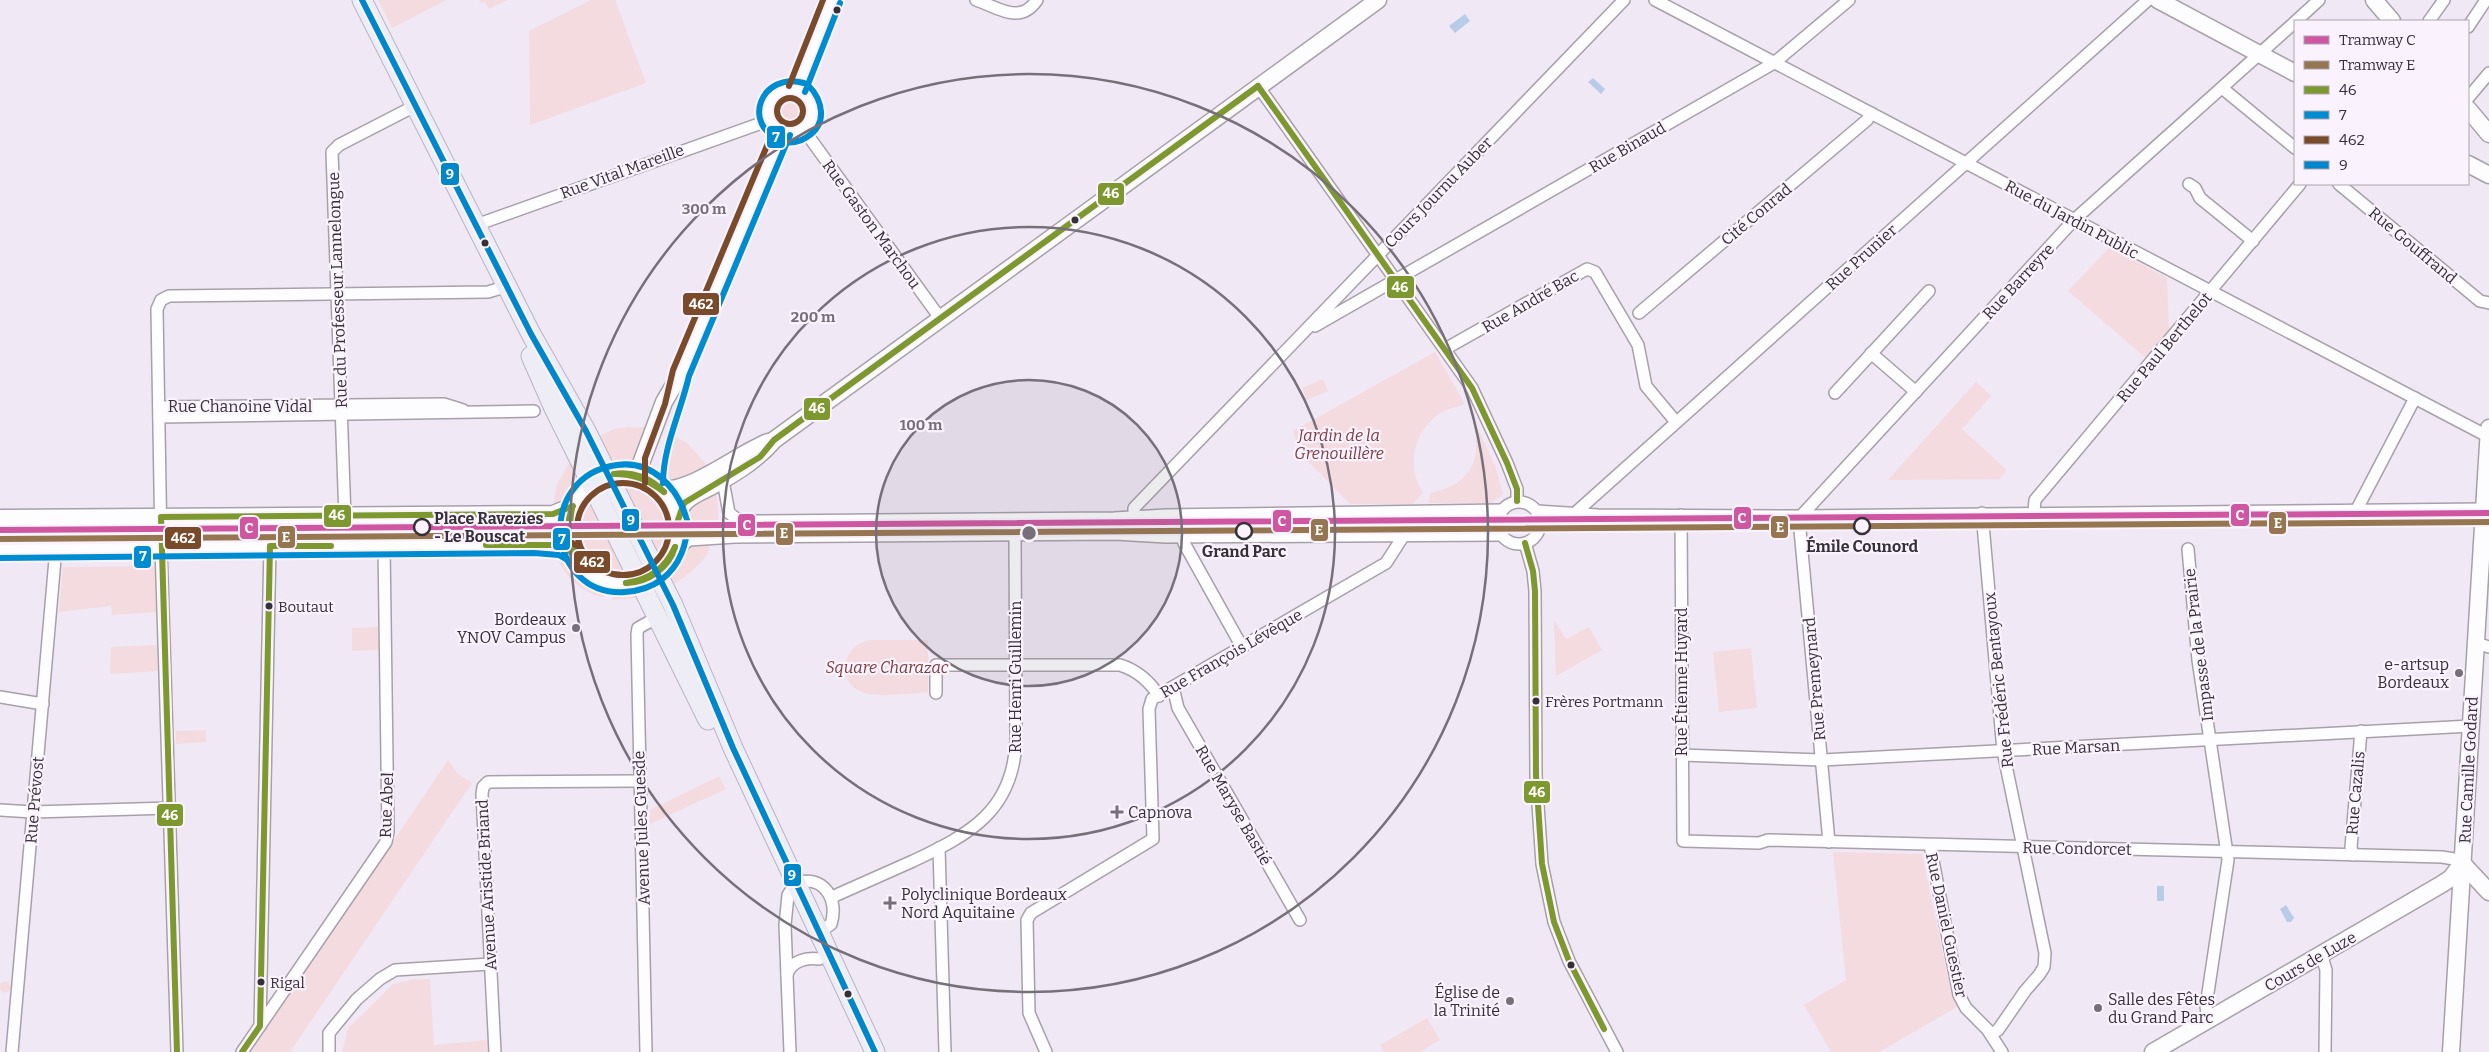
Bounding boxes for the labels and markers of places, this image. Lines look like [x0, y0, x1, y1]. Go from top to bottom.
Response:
unlabelled marker [832, 5, 842, 15]
unlabelled marker [1070, 215, 1080, 225]
unlabelled marker [480, 238, 490, 248]
place label: Place Ravezies - Le Bouscat [434, 509, 543, 546]
marker: Émile Counord [1853, 517, 1871, 535]
marker: Place Ravezies - Le Bouscat [413, 518, 431, 536]
marker: Grand Parc [1235, 522, 1253, 540]
centre of rings [1020, 524, 1038, 542]
place label: Émile Counord [1806, 535, 1918, 556]
place label: Grand Parc [1202, 542, 1286, 561]
place label: Boutaut [278, 598, 334, 616]
marker: Boutaut [264, 601, 274, 611]
place label: Bordeaux YNOV Campus [457, 610, 566, 647]
marker: Bordeaux YNOV Campus [570, 622, 582, 634]
place label: e-artsup Bordeaux [2377, 655, 2449, 692]
marker: e-artsup Bordeaux [2453, 667, 2465, 679]
place label: Frères Portmann [1545, 693, 1664, 711]
marker: Frères Portmann [1531, 696, 1541, 706]
place label: Capnova [1128, 803, 1192, 822]
marker: Capnova [1110, 805, 1124, 819]
place label: Polyclinique Bordeaux Nord Aquitaine [901, 885, 1067, 922]
marker: Polyclinique Bordeaux Nord Aquitaine [883, 896, 897, 910]
unlabelled marker [1566, 960, 1576, 970]
place label: Rigal [270, 974, 305, 992]
marker: Rigal [256, 977, 266, 987]
place label: Église de la Trinité [1434, 982, 1500, 1020]
unlabelled marker [843, 989, 853, 999]
place label: Salle des Fêtes du Grand Parc [2108, 990, 2215, 1027]
marker: Église de la Trinité [1504, 995, 1516, 1007]
marker: Salle des Fêtes du Grand Parc [2092, 1002, 2104, 1014]

